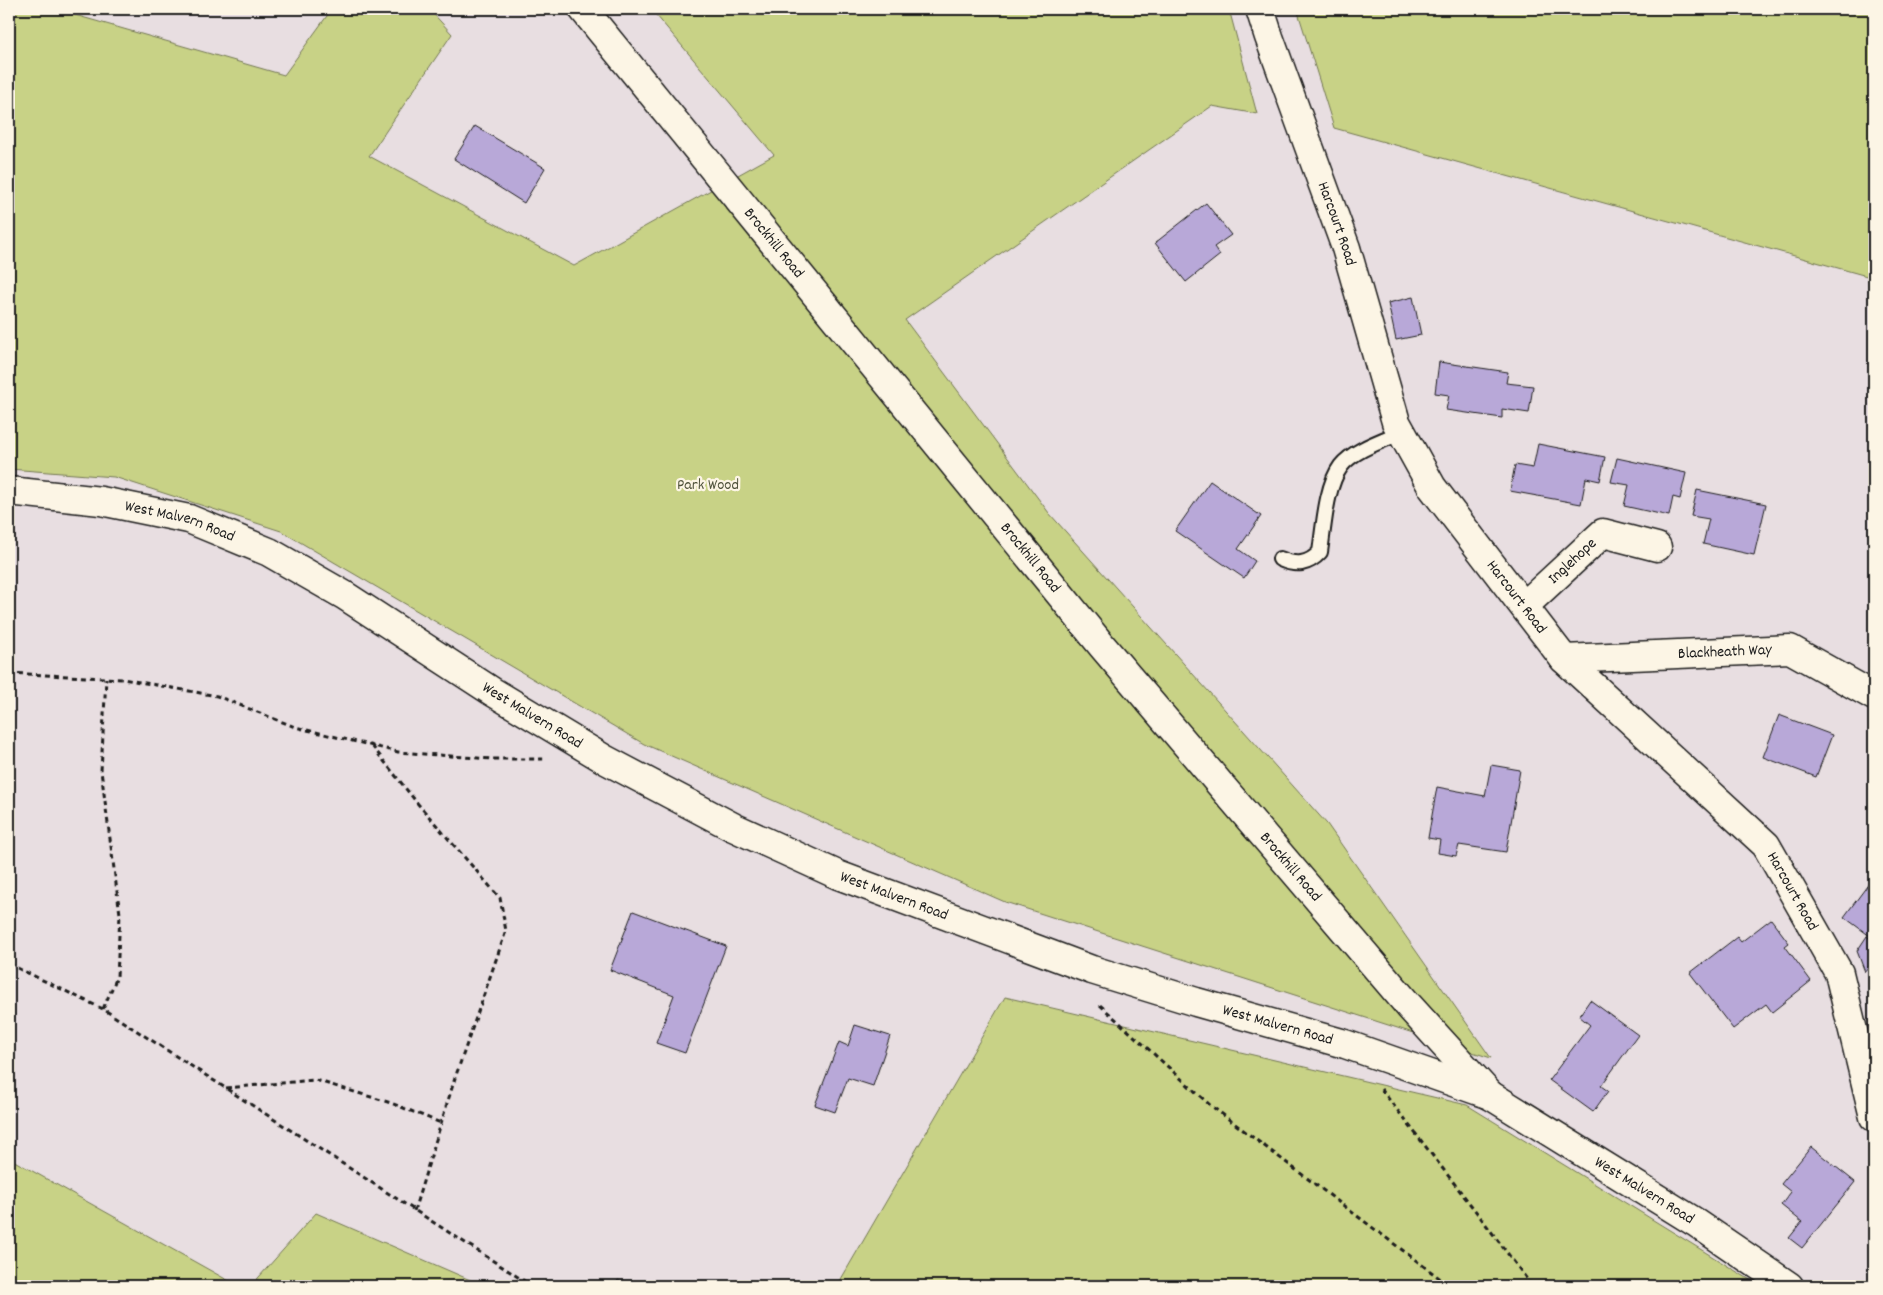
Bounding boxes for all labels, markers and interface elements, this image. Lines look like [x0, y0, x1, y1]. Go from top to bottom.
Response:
street label: Harcourt Road [1311, 178, 1362, 268]
street label: Brockhill Road [738, 203, 810, 283]
park label: Park Wood [677, 474, 739, 497]
street label: West Malvern Road [123, 495, 238, 548]
street label: Brockhill Road [994, 518, 1066, 598]
street label: Inglehope [1543, 533, 1602, 590]
street label: Harcourt Road [1481, 555, 1552, 639]
street label: Blackheath Way [1677, 638, 1773, 665]
street label: West Malvern Road [477, 676, 587, 755]
street label: Brockhill Road [1254, 827, 1327, 907]
street label: Harcourt Road [1761, 847, 1824, 935]
street label: West Malvern Road [837, 865, 952, 927]
street label: West Malvern Road [1220, 999, 1336, 1052]
street label: West Malvern Road [1590, 1151, 1699, 1230]

